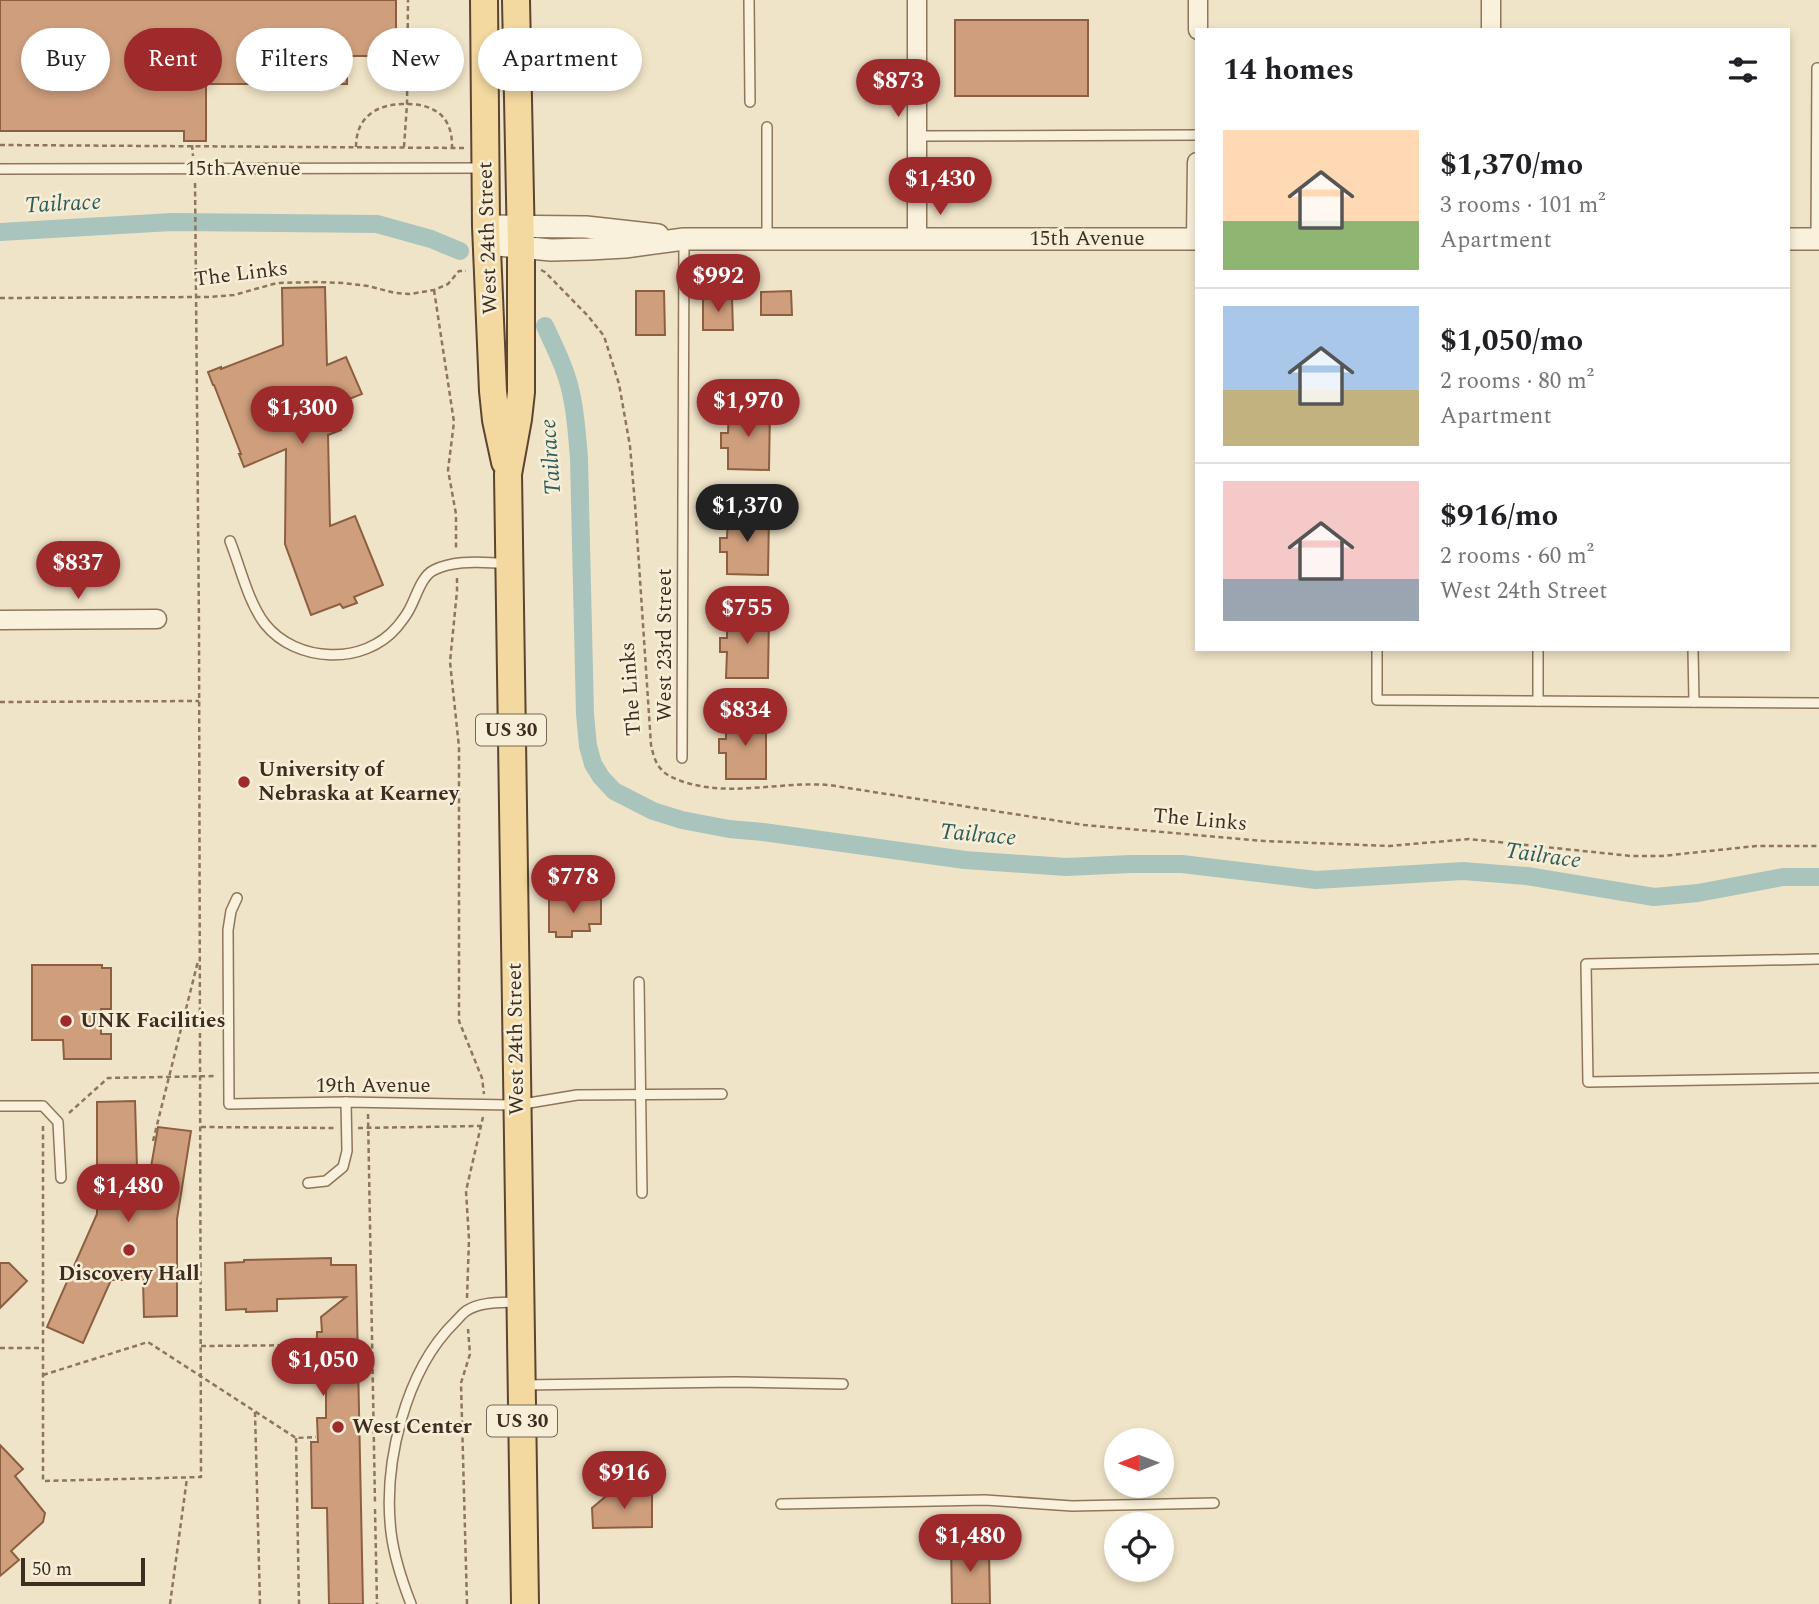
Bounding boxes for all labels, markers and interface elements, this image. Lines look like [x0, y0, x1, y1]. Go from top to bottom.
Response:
chip: Buy [21, 28, 110, 91]
chip: Rent [124, 28, 222, 91]
chip: Filters [236, 28, 353, 91]
chip: New [367, 28, 464, 91]
chip: Apartment [478, 28, 642, 91]
text: 14 homes [1223, 47, 1354, 93]
icon: filters [1724, 51, 1762, 89]
pin: $873 [857, 60, 939, 119]
text: $873 [872, 64, 924, 99]
text: $1,370/mo [1440, 142, 1583, 188]
street label: 15th Avenue [185, 153, 301, 185]
pin: $1,430 [883, 158, 997, 217]
icon: home [1279, 158, 1363, 242]
street label: West 24th Street [469, 161, 507, 315]
text: $1,430 [905, 162, 975, 197]
water label: Tailrace [24, 185, 102, 223]
text: 3 rooms · 101 m² [1440, 188, 1606, 223]
street label: 15th Avenue [1029, 223, 1145, 255]
text: Apartment [1440, 223, 1552, 258]
street label: The Links [192, 252, 290, 296]
pin: $992 [677, 254, 759, 314]
text: $992 [692, 259, 744, 294]
text: $1,050/mo [1440, 318, 1583, 364]
icon: home [1279, 334, 1363, 418]
text: 2 rooms · 80 m² [1440, 364, 1594, 399]
pin: $1,970 [691, 380, 805, 439]
text: $1,970 [713, 384, 783, 419]
pin: $1,300 [245, 386, 359, 446]
text: $1,300 [267, 391, 337, 426]
text: Apartment [1440, 399, 1552, 434]
water label: Tailrace [531, 418, 571, 496]
pin: $1,370 [690, 484, 804, 544]
text: $1,370 [712, 489, 782, 524]
text: $916/mo [1440, 493, 1558, 539]
icon: home [1279, 509, 1363, 593]
text: 2 rooms · 60 m² [1440, 539, 1594, 574]
pin: $837 [37, 542, 119, 601]
text: $837 [52, 546, 104, 581]
street label: West 23rd Street [649, 568, 681, 722]
text: West 24th Street [1440, 574, 1607, 609]
pin: $755 [706, 586, 788, 646]
text: $755 [721, 591, 773, 626]
street label: The Links [612, 641, 650, 737]
pin: $834 [704, 688, 786, 748]
text: $834 [719, 693, 771, 728]
road number: US 30 [476, 715, 546, 746]
place label: University of Nebraska at Kearney [258, 754, 460, 810]
marker: University of Nebraska at Kearney [236, 774, 252, 790]
street label: The Links [1152, 800, 1248, 840]
water label: Tailrace [938, 814, 1018, 856]
water label: Tailrace [1503, 833, 1583, 879]
pin: $778 [532, 856, 614, 915]
text: $778 [547, 860, 599, 895]
street label: West 24th Street [499, 962, 533, 1116]
place label: UNK Facilities [80, 1005, 226, 1037]
marker: UNK Facilities [58, 1013, 74, 1029]
street label: 19th Avenue [315, 1070, 431, 1102]
pin: $1,480 [71, 1164, 185, 1224]
text: $1,480 [93, 1169, 163, 1204]
marker: Discovery Hall [121, 1242, 137, 1258]
place label: Discovery Hall [58, 1258, 200, 1290]
pin: $1,050 [266, 1338, 380, 1398]
text: $1,050 [288, 1343, 358, 1378]
road number: US 30 [487, 1406, 557, 1436]
place label: West Center [352, 1411, 472, 1443]
marker: West Center [330, 1419, 346, 1435]
north arrow [1104, 1428, 1174, 1498]
map controls [1104, 1428, 1174, 1582]
pin: $916 [583, 1452, 665, 1511]
text: $916 [598, 1456, 650, 1491]
button: locate [1104, 1512, 1174, 1582]
pin: $1,480 [913, 1514, 1027, 1574]
text: $1,480 [935, 1519, 1005, 1554]
scale bar [21, 1555, 145, 1587]
text: 50 m [32, 1555, 72, 1584]

